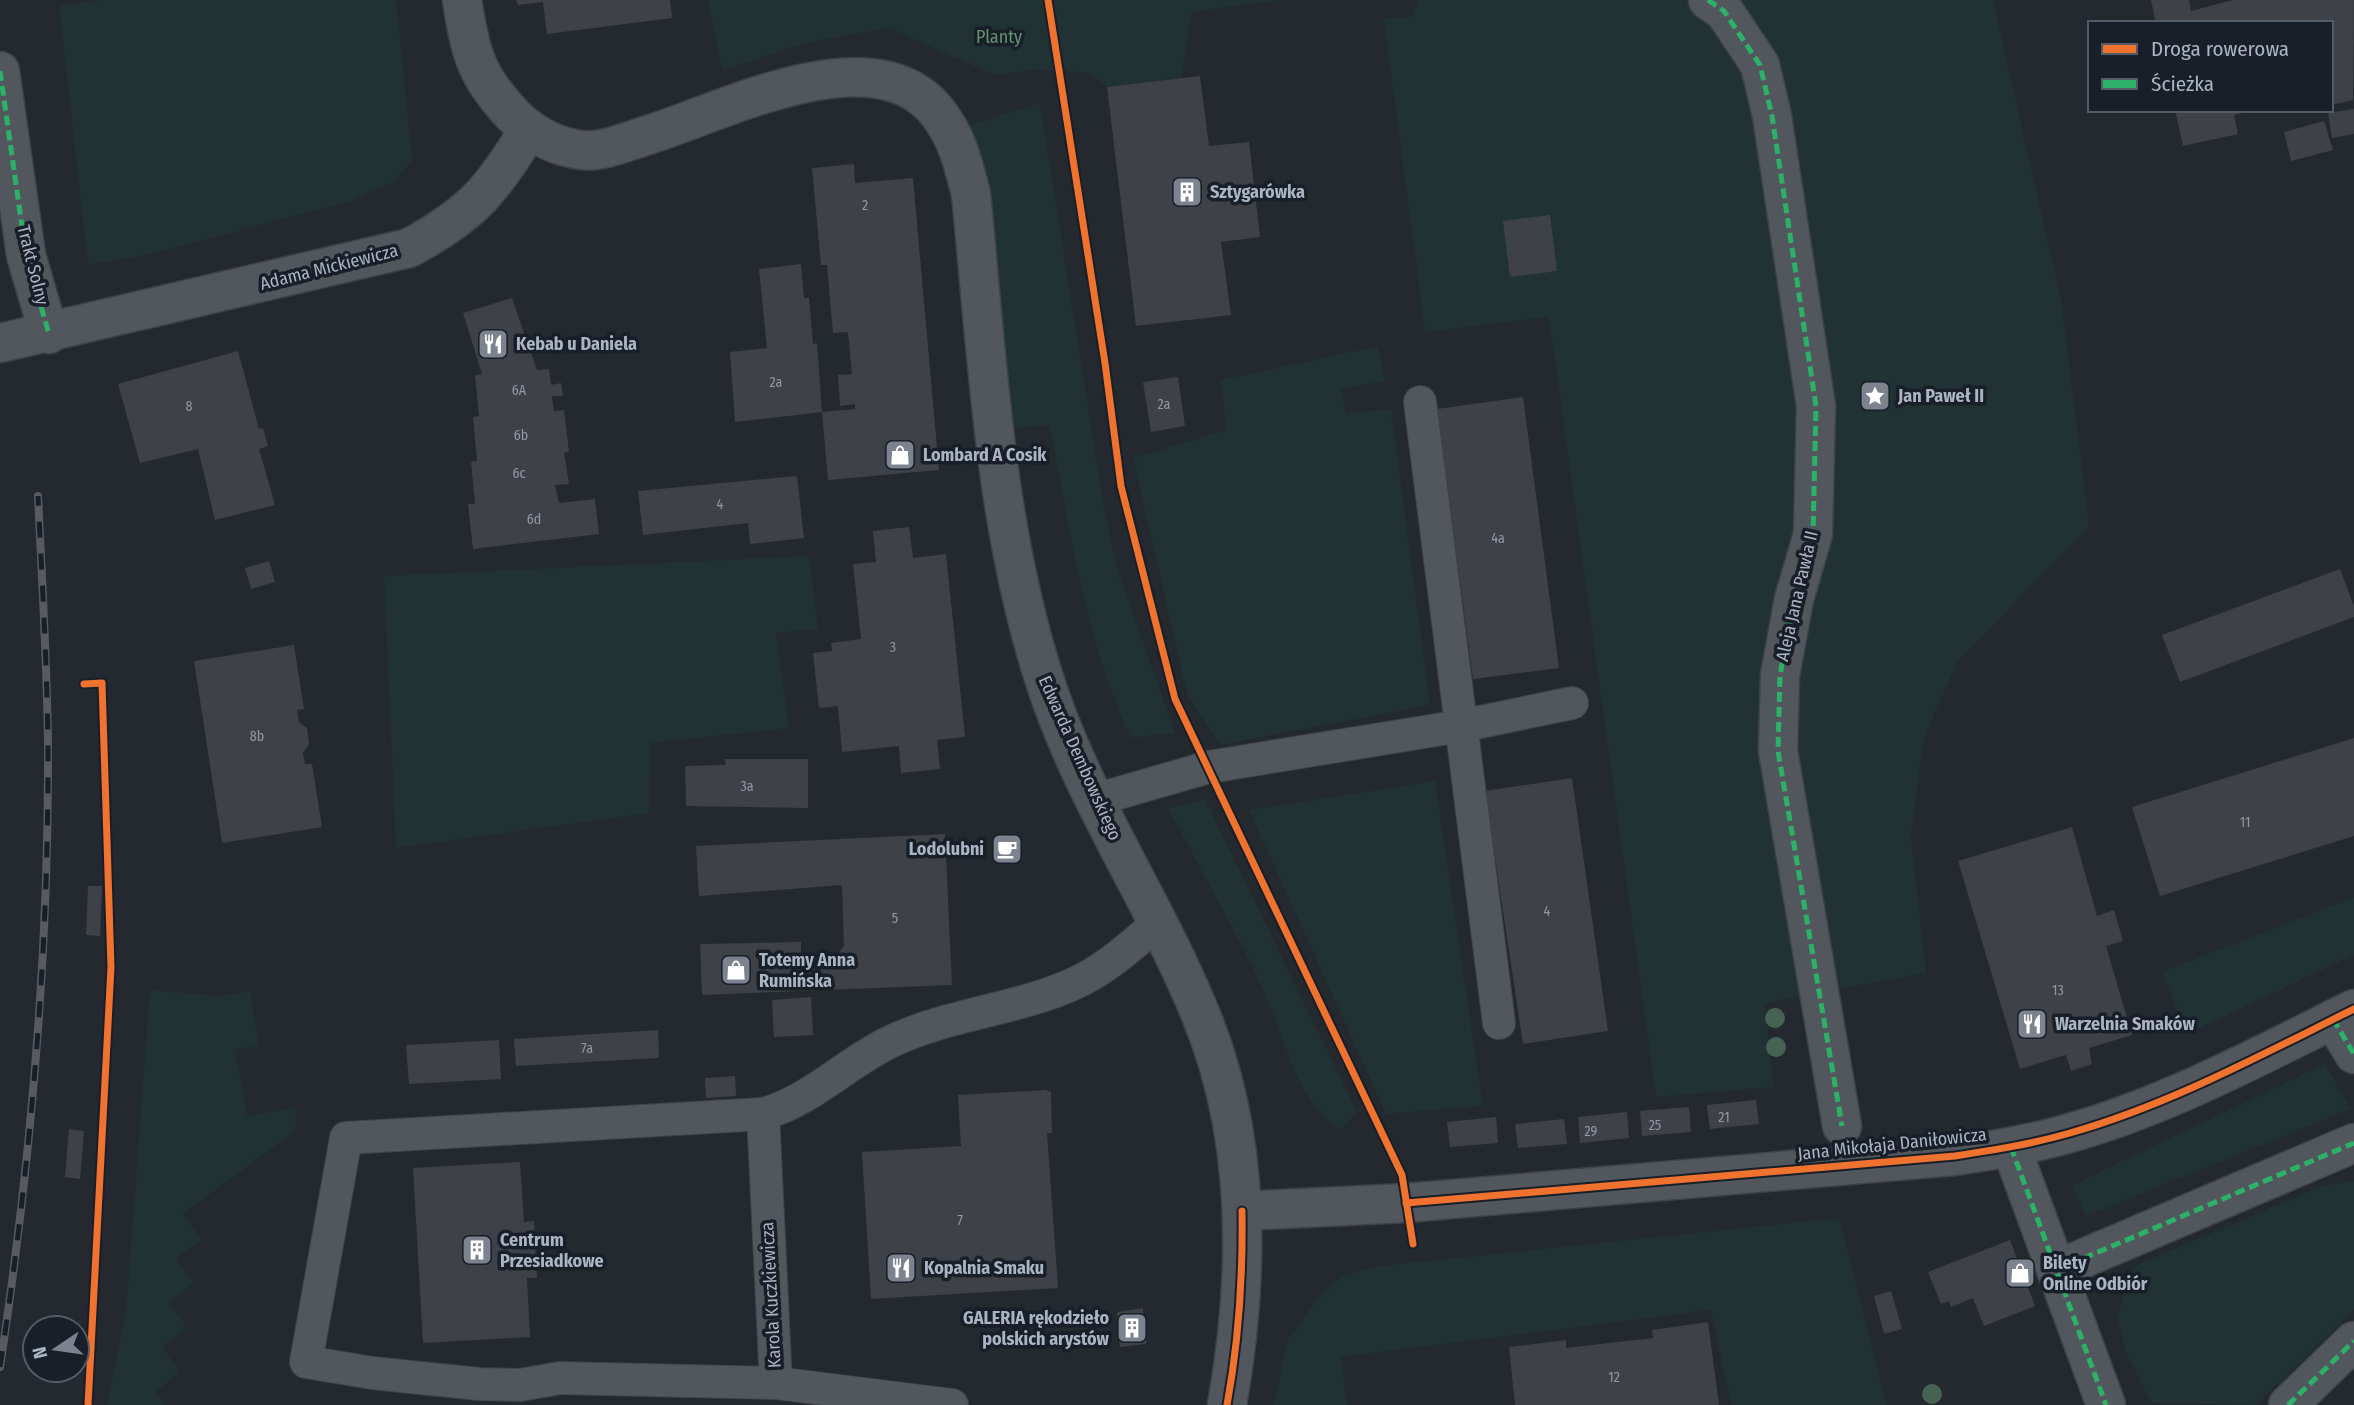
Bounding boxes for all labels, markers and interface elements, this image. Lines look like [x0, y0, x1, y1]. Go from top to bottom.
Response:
legend [2088, 21, 2333, 112]
park label: Planty [976, 26, 1022, 48]
text: Droga rowerowa [2151, 36, 2289, 62]
text: Ścieżka [2151, 71, 2214, 97]
building icon: Sztygarówka [1170, 175, 1204, 209]
place label: Sztygarówka [1210, 181, 1305, 203]
house number: 2 [862, 197, 868, 214]
street label: Trakt Solny [12, 223, 54, 307]
street label: Adama Mickiewicza [258, 239, 400, 295]
restaurant icon: Kebab u Daniela [476, 327, 510, 361]
place label: Kebab u Daniela [516, 333, 637, 355]
house number: 2a [770, 374, 783, 391]
place icon: Jan Paweł II [1858, 379, 1892, 413]
house number: 6A [512, 382, 527, 399]
place label: Jan Paweł II [1897, 385, 1984, 407]
house number: 2a [1158, 396, 1171, 413]
house number: 8 [186, 398, 193, 415]
house number: 6b [514, 427, 528, 444]
shop icon: Lombard A Cosik [883, 438, 917, 472]
place label: Lombard A Cosik [923, 444, 1047, 466]
house number: 6c [513, 465, 525, 482]
house number: 4 [717, 496, 724, 513]
house number: 6d [527, 511, 541, 528]
street label: Aleja Jana Pawła II [1771, 529, 1823, 663]
house number: 4a [1491, 530, 1505, 547]
house number: 3 [890, 639, 896, 656]
street label: Edwarda Dembowskiego [1034, 672, 1126, 844]
house number: 8b [250, 728, 264, 745]
house number: 3a [740, 778, 754, 795]
house number: 11 [2240, 814, 2250, 831]
cafe icon: Lodolubni [990, 832, 1024, 866]
place label: Lodolubni [909, 838, 984, 860]
house number: 4 [1544, 903, 1551, 920]
house number: 5 [892, 910, 898, 927]
place label: Totemy Anna Rumińska [759, 949, 855, 992]
shop icon: Totemy Anna Rumińska [719, 953, 753, 987]
house number: 13 [2052, 982, 2064, 999]
restaurant icon: Warzelnia Smaków [2015, 1007, 2049, 1041]
place label: Warzelnia Smaków [2055, 1013, 2195, 1035]
house number: 7a [581, 1040, 593, 1057]
house number: 21 [1718, 1109, 1730, 1126]
house number: 25 [1649, 1117, 1661, 1134]
house number: 29 [1585, 1123, 1598, 1140]
street label: Jana Mikołaja Daniłowicza [1796, 1123, 1988, 1165]
house number: 7 [957, 1212, 963, 1229]
street label: Karola Kuczkiewicza [756, 1221, 786, 1369]
place label: Centrum Przesiadkowe [500, 1229, 604, 1272]
building icon: Centrum Przesiadkowe [460, 1233, 494, 1267]
restaurant icon: Kopalnia Smaku [884, 1251, 918, 1285]
place label: Bilety Online Odbiór [2043, 1252, 2148, 1295]
shop icon: Bilety Online Odbiór [2003, 1256, 2037, 1290]
place label: Kopalnia Smaku [924, 1257, 1044, 1279]
place label: GALERIA rękodzieło polskich arystów [963, 1307, 1110, 1350]
building icon: GALERIA rękodzieło polskich arystów [1115, 1311, 1149, 1345]
north arrow [21, 1314, 91, 1384]
text: N [27, 1345, 52, 1361]
house number: 12 [1608, 1369, 1620, 1386]

